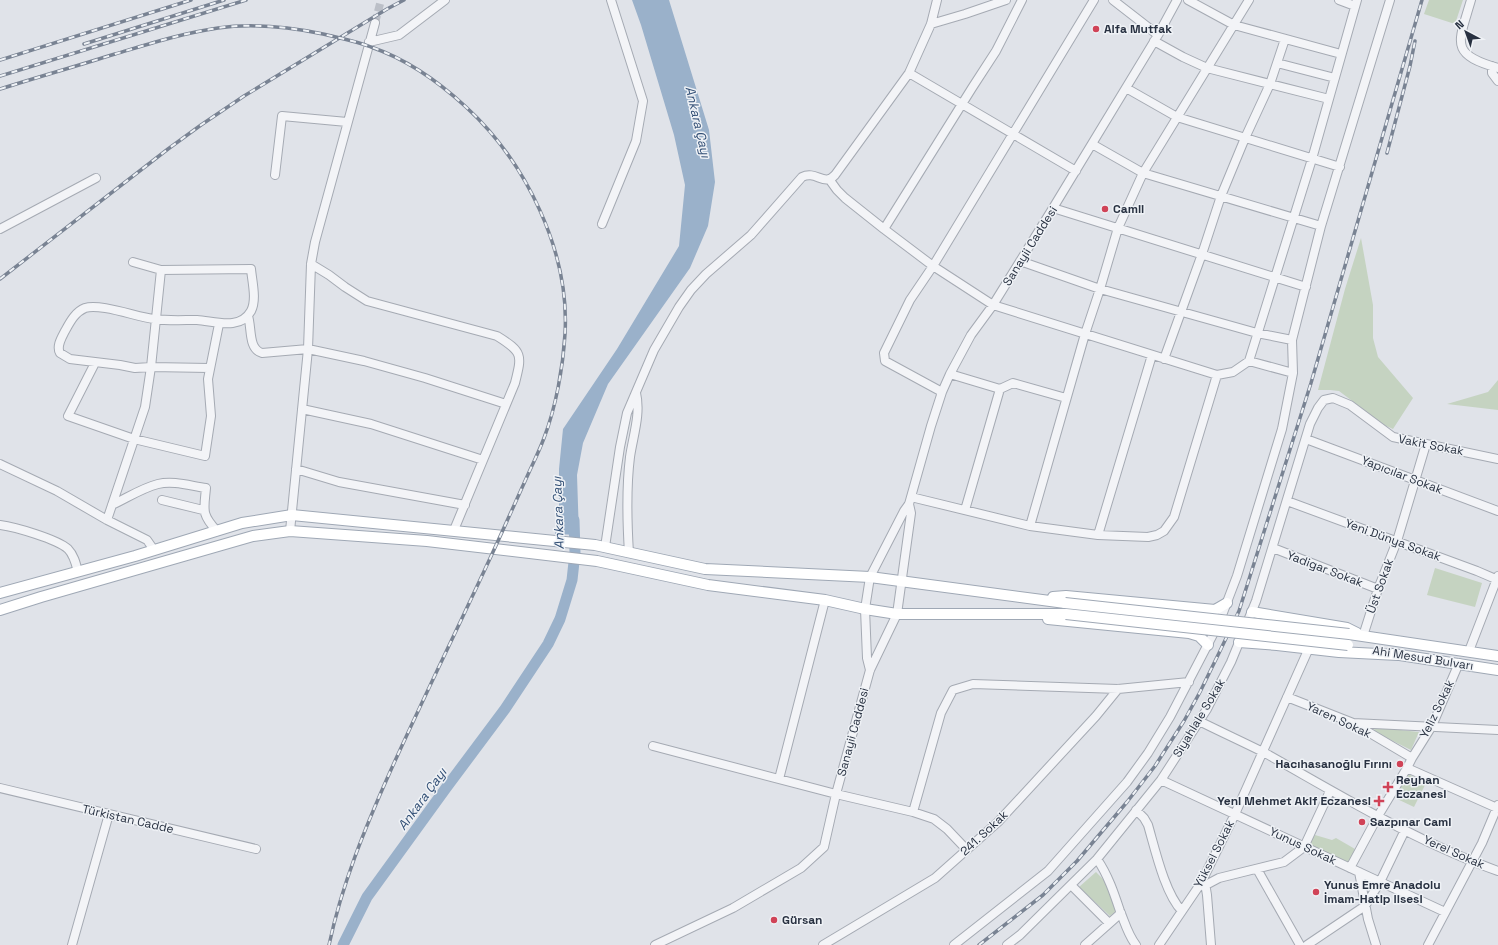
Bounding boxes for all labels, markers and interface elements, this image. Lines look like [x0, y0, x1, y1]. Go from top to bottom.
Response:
north arrow [1446, 12, 1486, 52]
text: N [1452, 17, 1467, 32]
place label: Alfa Mutfak [1104, 21, 1172, 37]
marker: Alfa Mutfak [1091, 24, 1101, 34]
water label: Ankara Çayı [682, 85, 715, 160]
place label: Camii [1113, 201, 1144, 217]
street label: Sanayii Caddesi [999, 203, 1061, 289]
marker: Camii [1100, 204, 1110, 214]
street label: Vakit Sokak [1397, 431, 1466, 459]
street label: Yapıcılar Sokak [1359, 452, 1445, 498]
water label: Ankara Çayı [548, 476, 568, 550]
street label: Yeni Dünya Sokak [1343, 515, 1444, 565]
street label: Yadigar Sokak [1285, 547, 1366, 591]
street label: Üst Sokak [1363, 556, 1397, 616]
street label: Ahi Mesud Bulvarı [1371, 642, 1475, 674]
street label: Siyahlale Sokak [1169, 675, 1229, 760]
street label: Yeliz Sokak [1416, 677, 1458, 741]
street label: Sanayii Caddesi [834, 686, 873, 778]
street label: Yaren Sokak [1304, 698, 1374, 742]
place label: Hacıhasanoğlu Fırını [1275, 756, 1392, 772]
marker: Hacıhasanoğlu Fırını [1395, 759, 1405, 769]
water label: Ankara Çayı [394, 764, 451, 833]
place label: Reyhan Eczanesi [1396, 772, 1447, 802]
marker: Reyhan Eczanesi [1383, 782, 1393, 792]
place label: Yeni Mehmet Akif Eczanesi [1217, 793, 1371, 809]
marker: Yeni Mehmet Akif Eczanesi [1374, 796, 1384, 806]
street label: Türkistan Cadde [81, 801, 175, 837]
street label: 241. Sokak [957, 807, 1012, 859]
place label: Sazpınar Cami [1370, 814, 1452, 830]
street label: Yüksel Sokak [1190, 817, 1238, 891]
marker: Sazpınar Cami [1357, 817, 1367, 827]
street label: Yunus Sokak [1267, 823, 1340, 869]
street label: Yerel Sokak [1421, 831, 1488, 873]
place label: Yunus Emre Anadolu İmam-Hatip lisesi [1324, 877, 1441, 907]
marker: Yunus Emre Anadolu İmam-Hatip lisesi [1311, 887, 1321, 897]
place label: Gürsan [782, 912, 823, 928]
marker: Gürsan [769, 915, 779, 925]

